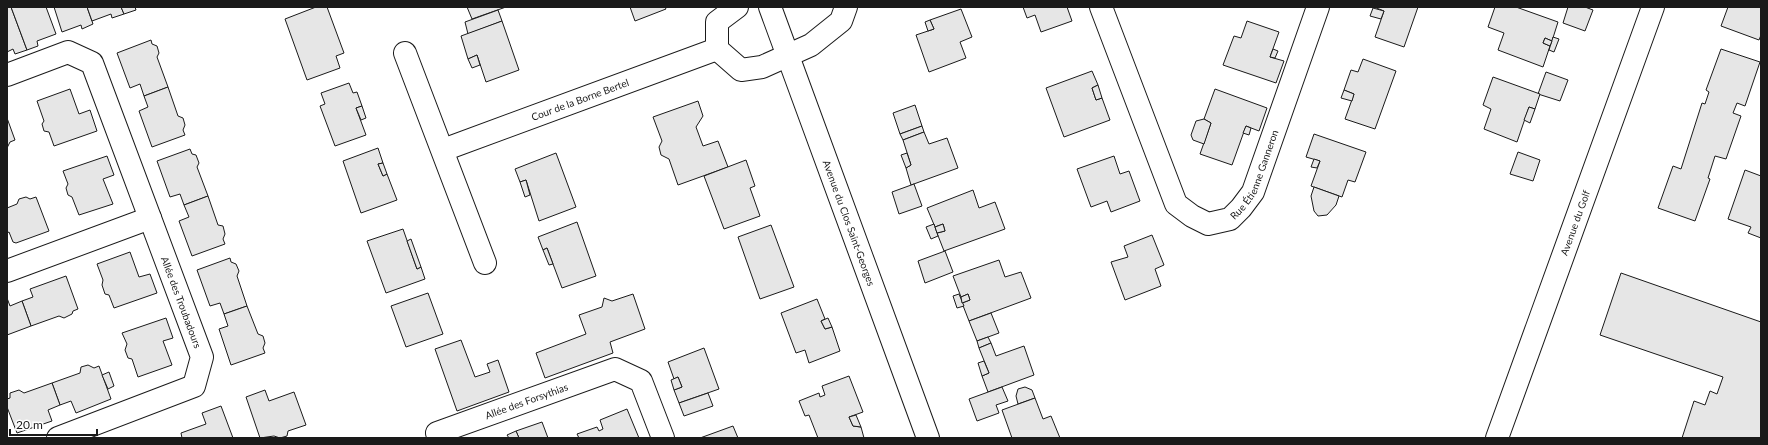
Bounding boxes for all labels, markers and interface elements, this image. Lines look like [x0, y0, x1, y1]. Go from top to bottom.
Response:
street label: Cour de la Borne Bertel [530, 76, 630, 123]
street label: Rue Étienne Ganneron [1227, 128, 1280, 222]
street label: Avenue du Clos Saint-Georges [821, 158, 878, 288]
street label: Avenue du Golf [1558, 188, 1592, 257]
street label: Allée des Troubadours [159, 255, 204, 350]
street label: Allée des Forsythias [483, 380, 570, 421]
scale bar [10, 411, 97, 437]
text: 20 m [16, 417, 43, 432]

